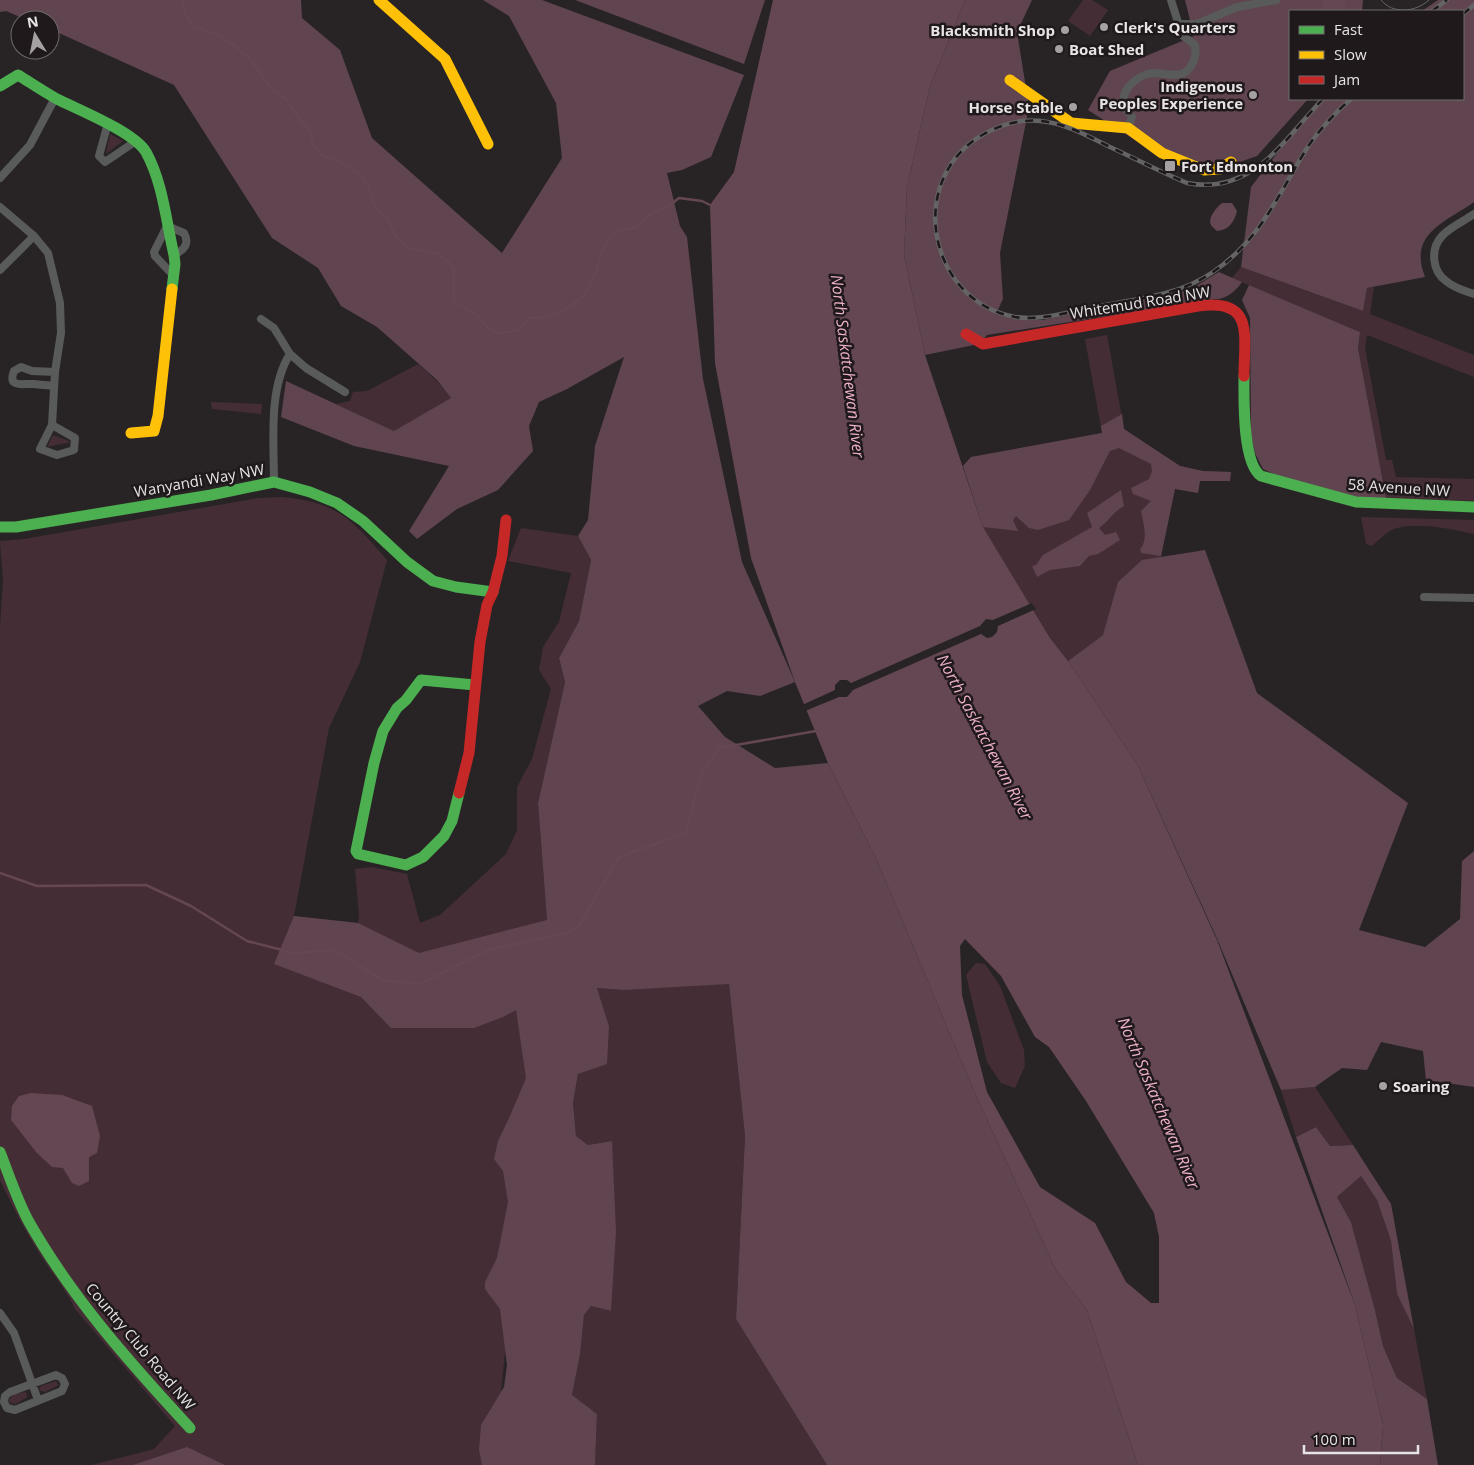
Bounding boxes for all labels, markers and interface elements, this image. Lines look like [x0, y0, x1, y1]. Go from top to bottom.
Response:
north arrow [10, 10, 60, 60]
legend [1289, 10, 1464, 100]
text: N [25, 11, 40, 32]
place label: Clerk's Quarters [1114, 17, 1236, 37]
text: Fast [1334, 19, 1363, 39]
place label: Blacksmith Shop [930, 20, 1055, 40]
marker: Clerk's Quarters [1098, 21, 1110, 33]
marker: Blacksmith Shop [1059, 24, 1071, 36]
place label: Boat Shed [1069, 39, 1144, 59]
marker: Boat Shed [1053, 43, 1065, 55]
text: Slow [1334, 44, 1367, 64]
text: Jam [1332, 69, 1360, 89]
place label: Indigenous Peoples Experience [1099, 76, 1243, 113]
marker: Indigenous Peoples Experience [1247, 89, 1259, 101]
place label: Horse Stable [968, 97, 1063, 117]
marker: Horse Stable [1067, 101, 1079, 113]
place label: Fort Edmonton [1181, 156, 1293, 176]
marker: Fort Edmonton [1163, 159, 1177, 173]
water label: North Saskatchewan River [826, 273, 870, 460]
street label: Whitemud Road NW [1069, 281, 1212, 323]
street label: Wanyandi Way NW [132, 459, 266, 501]
street label: 58 Avenue NW [1347, 473, 1451, 501]
water label: North Saskatchewan River [932, 650, 1038, 824]
water label: North Saskatchewan River [1113, 1014, 1205, 1193]
place label: Soaring [1393, 1076, 1450, 1096]
marker: Soaring [1377, 1080, 1389, 1092]
street label: Country Club Road NW [82, 1278, 200, 1414]
scale bar [1304, 1422, 1418, 1454]
text: 100 m [1312, 1429, 1356, 1449]

